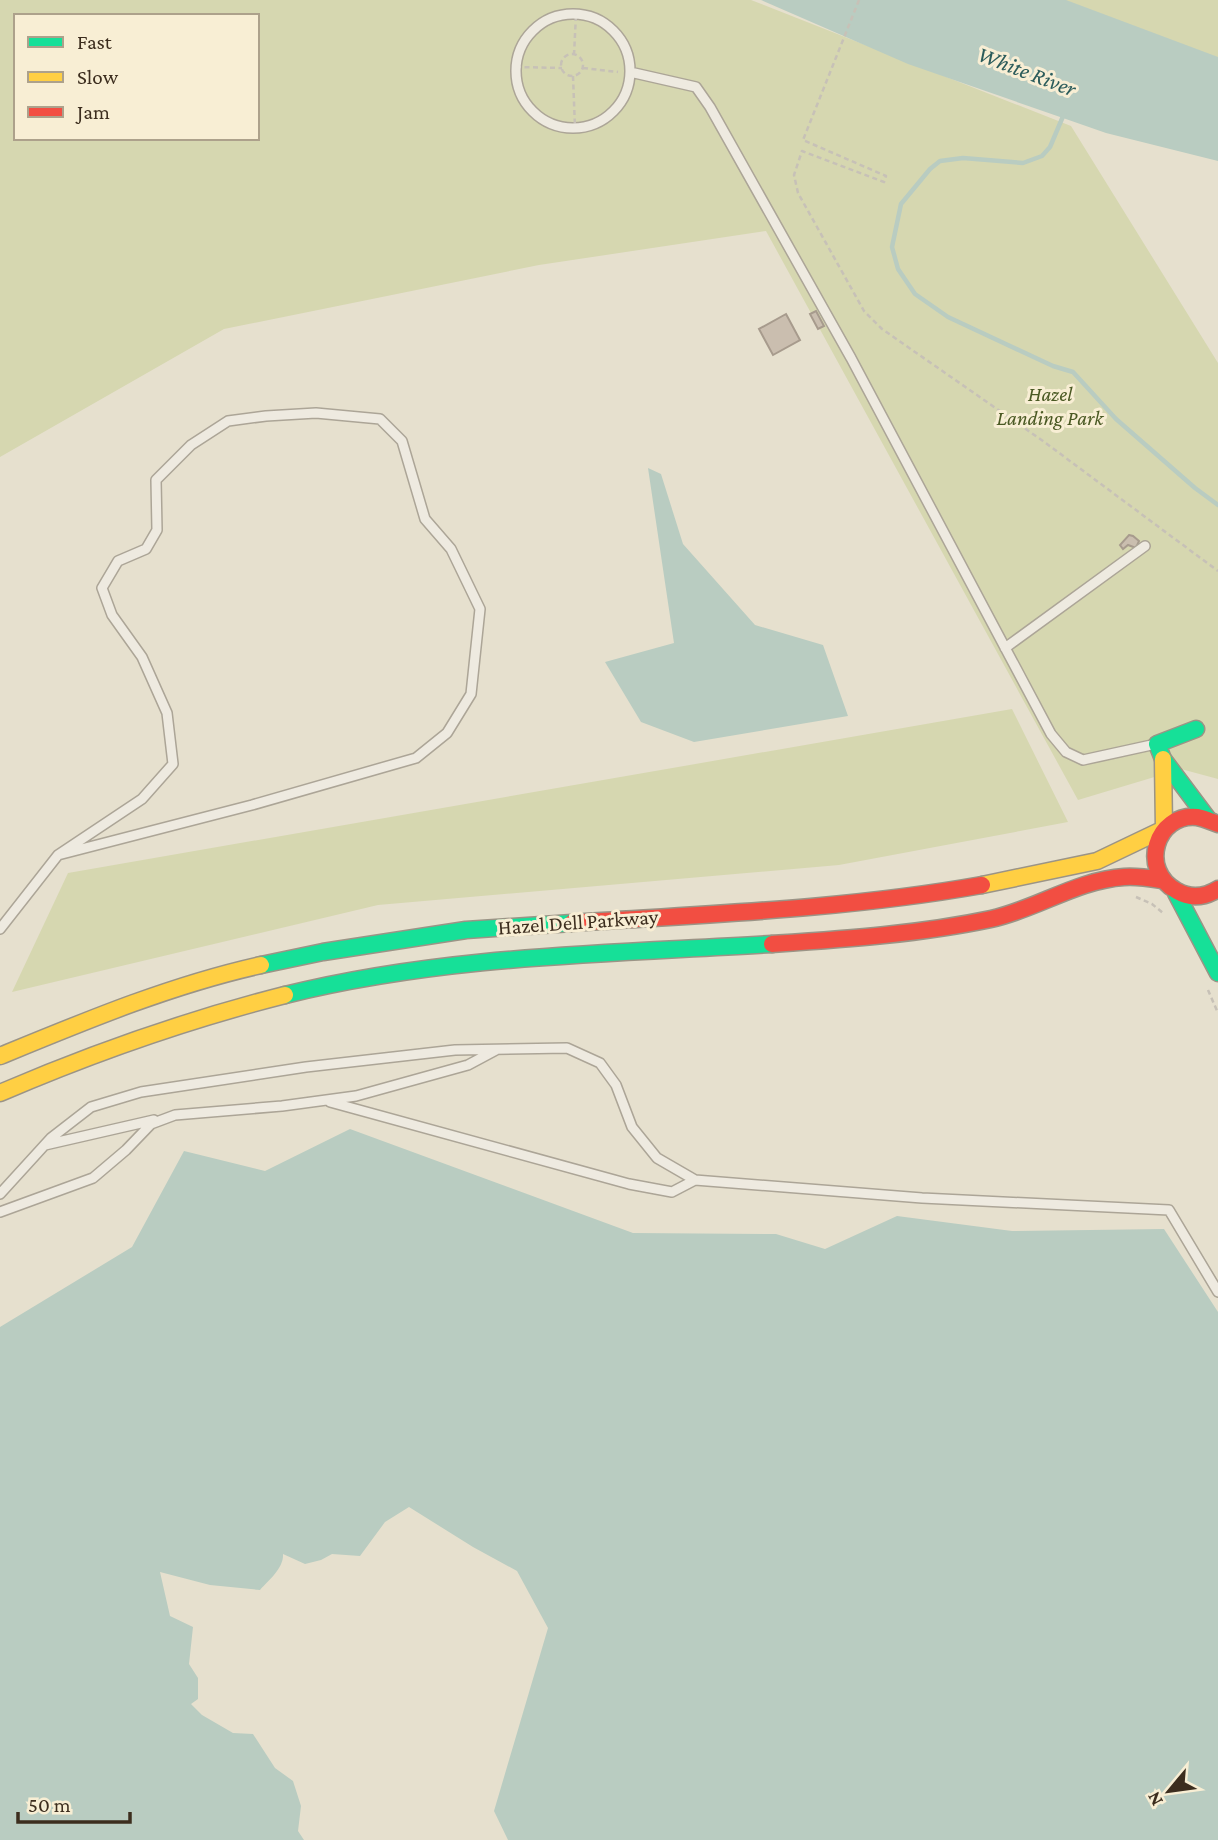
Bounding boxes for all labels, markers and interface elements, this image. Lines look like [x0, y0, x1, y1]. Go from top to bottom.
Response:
legend [14, 14, 259, 140]
text: Fast [77, 30, 113, 54]
water label: White River [974, 40, 1081, 102]
text: Slow [77, 65, 119, 89]
text: Jam [75, 100, 110, 124]
park label: Hazel Landing Park [997, 382, 1104, 430]
street label: Hazel Dell Parkway [497, 904, 659, 940]
north arrow [1134, 1756, 1204, 1826]
scale bar [18, 1780, 130, 1824]
text: N [1142, 1788, 1167, 1810]
text: 50 m [28, 1793, 71, 1817]

